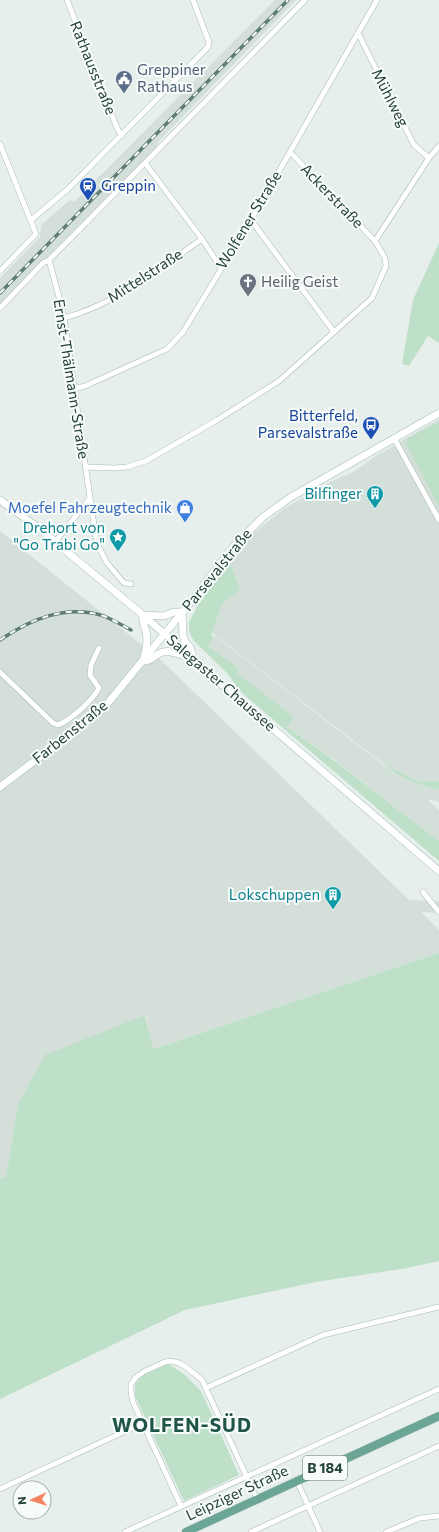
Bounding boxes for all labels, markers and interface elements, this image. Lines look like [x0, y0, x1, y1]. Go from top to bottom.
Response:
street label: Rathausstraße [67, 18, 121, 117]
place label: Greppiner Rathaus [137, 60, 206, 95]
street label: Mühlweg [369, 65, 413, 130]
public building icon: Greppiner Rathaus [114, 69, 134, 94]
street label: Ackerstraße [298, 159, 368, 231]
street label: Wolfener Straße [212, 167, 285, 272]
station icon: Greppin [78, 176, 98, 201]
place label: Greppin [101, 176, 156, 194]
street label: Mittelstraße [104, 244, 185, 306]
church icon: Heilig Geist [238, 272, 258, 297]
place label: Heilig Geist [261, 272, 338, 290]
street label: Ernst-Thälmann-Straße [50, 298, 94, 460]
place label: Bitterfeld, Parsevalstraße [258, 406, 358, 441]
bus stop icon: Bitterfeld, Parsevalstraße [361, 415, 381, 440]
place label: Bilfinger [304, 484, 362, 502]
building icon: Bilfinger [365, 484, 385, 509]
place label: Moefel Fahrzeugtechnik [8, 498, 172, 516]
shop icon: Moefel Fahrzeugtechnik [175, 498, 195, 523]
place label: Drehort von "Go Trabi Go" [13, 518, 105, 553]
street label: Parsevalstraße [178, 525, 255, 614]
place icon: Drehort von "Go Trabi Go" [108, 527, 128, 552]
street label: Salegaster Chaussee [164, 630, 280, 734]
street label: Farbenstraße [28, 695, 111, 767]
place label: Lokschuppen [229, 885, 320, 903]
building icon: Lokschuppen [323, 885, 343, 910]
district label: WOLFEN-SÜD [112, 1413, 252, 1436]
road number: B 184 [303, 1456, 347, 1480]
street label: Leipziger Straße [183, 1460, 291, 1524]
north arrow [12, 1480, 52, 1520]
text: N [15, 1496, 28, 1505]

